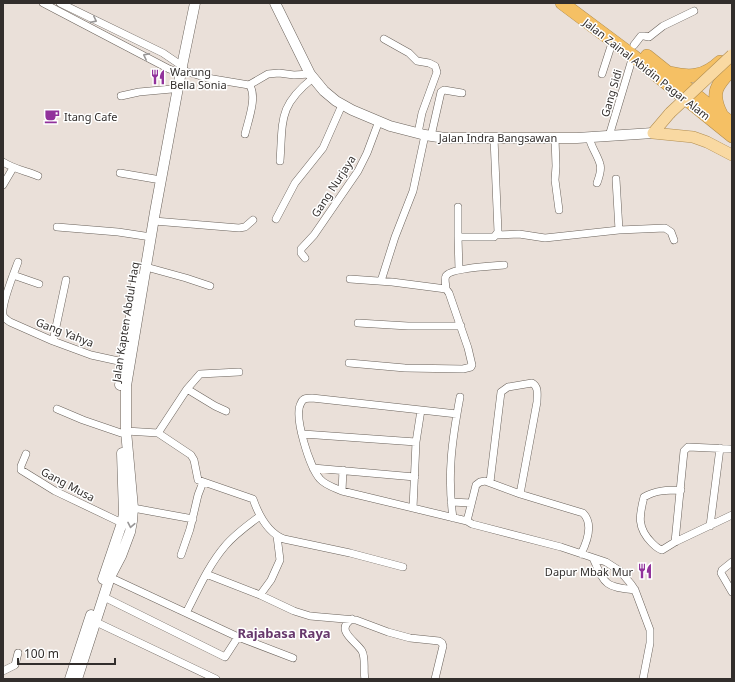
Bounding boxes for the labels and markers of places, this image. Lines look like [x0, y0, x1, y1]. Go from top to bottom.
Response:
place label: Warung Bella Sonia [170, 64, 227, 92]
restaurant icon: Warung Bella Sonia [149, 68, 167, 86]
cafe icon: Itang Cafe [43, 107, 61, 125]
place label: Itang Cafe [64, 109, 117, 124]
restaurant icon: Dapur Mbak Mur [636, 562, 654, 580]
place label: Dapur Mbak Mur [545, 564, 633, 579]

